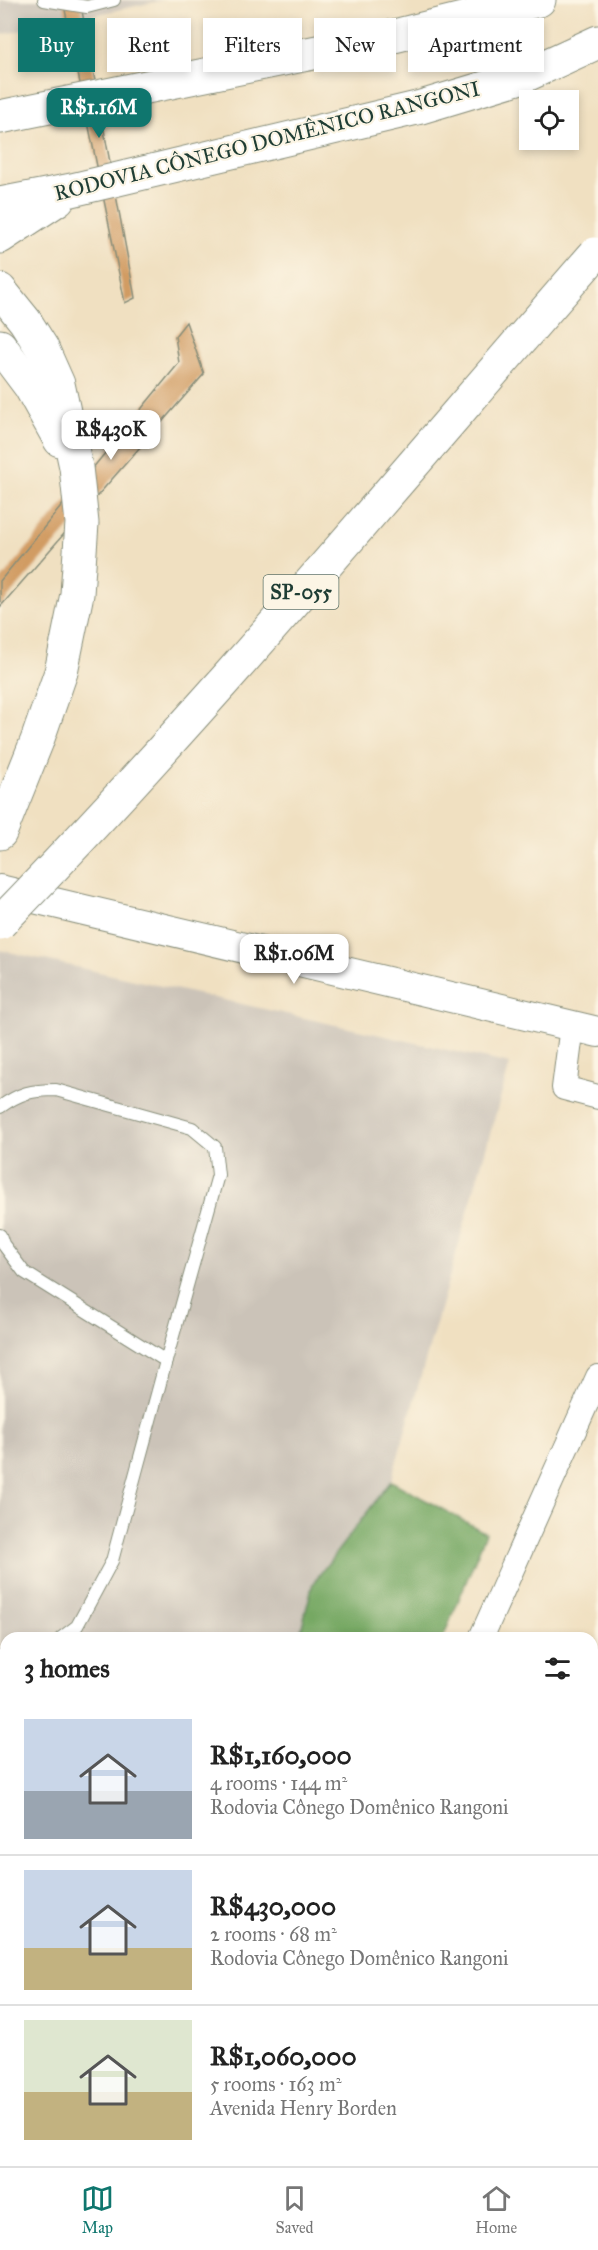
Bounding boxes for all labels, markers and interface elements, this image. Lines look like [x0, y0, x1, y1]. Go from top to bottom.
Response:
chip: Buy [18, 18, 95, 72]
chip: Rent [107, 18, 191, 72]
chip: Filters [203, 18, 302, 72]
chip: New [314, 18, 396, 72]
chip: Apartment [408, 18, 544, 72]
street label: RODOVIA CÔNEGO DOMÊNICO RANGONI [51, 75, 483, 207]
pin: R$1.16M [44, 88, 154, 139]
map controls [519, 90, 579, 150]
button: locate [519, 90, 579, 150]
text: R$1.16M [61, 95, 137, 119]
pin: R$430K [62, 410, 160, 461]
text: R$430K [75, 417, 147, 441]
road number: SP-055 [264, 575, 338, 609]
pin: R$1.06M [239, 934, 349, 985]
text: R$1.06M [254, 941, 334, 965]
text: 3 homes [24, 1652, 110, 1684]
icon: filters [541, 1652, 574, 1685]
text: R$1,160,000 [210, 1739, 352, 1771]
icon: home [72, 1743, 144, 1815]
text: 4 rooms · 144 m² [210, 1771, 347, 1795]
text: Rodovia Cônego Domênico Rangoni [210, 1795, 509, 1819]
text: R$430,000 [210, 1890, 336, 1922]
icon: home [72, 1894, 144, 1966]
text: 2 rooms · 68 m² [210, 1922, 337, 1946]
text: Rodovia Cônego Domênico Rangoni [210, 1946, 509, 1970]
text: R$1,060,000 [210, 2040, 357, 2072]
icon: home [72, 2044, 144, 2116]
text: 5 rooms · 163 m² [210, 2072, 342, 2096]
text: Avenida Henry Borden [210, 2096, 397, 2120]
tab: Map [81, 2182, 114, 2237]
tab: Saved [276, 2182, 314, 2237]
tab: Home [475, 2182, 517, 2237]

